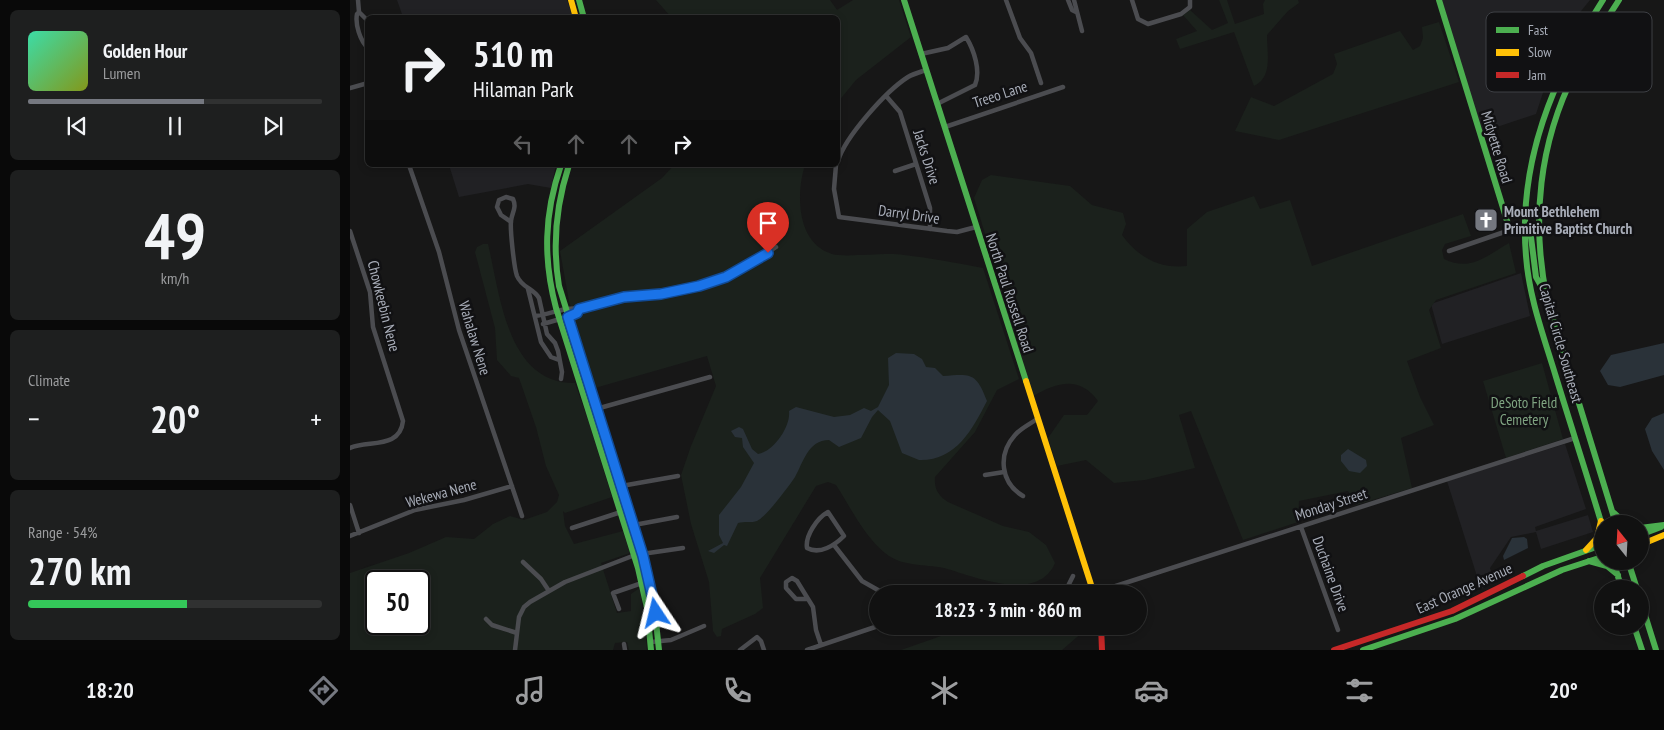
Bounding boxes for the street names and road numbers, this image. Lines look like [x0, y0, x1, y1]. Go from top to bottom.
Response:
street label: Treeo Lane [970, 76, 1030, 112]
street label: Midyette Road [1477, 109, 1517, 185]
street label: Jacks Drive [909, 126, 945, 187]
street label: Darryl Drive [877, 200, 941, 228]
street label: North Paul Russell Road [982, 231, 1038, 355]
street label: Chowkeebin Nene [364, 258, 404, 354]
street label: Capital Circle Southeast [1535, 281, 1587, 405]
street label: Wahalaw Nene [455, 299, 495, 377]
street label: Wekewa Nene [403, 474, 479, 512]
street label: Monday Street [1293, 483, 1369, 525]
street label: Duchaine Drive [1309, 534, 1353, 614]
street label: East Orange Avenue [1413, 558, 1515, 618]

